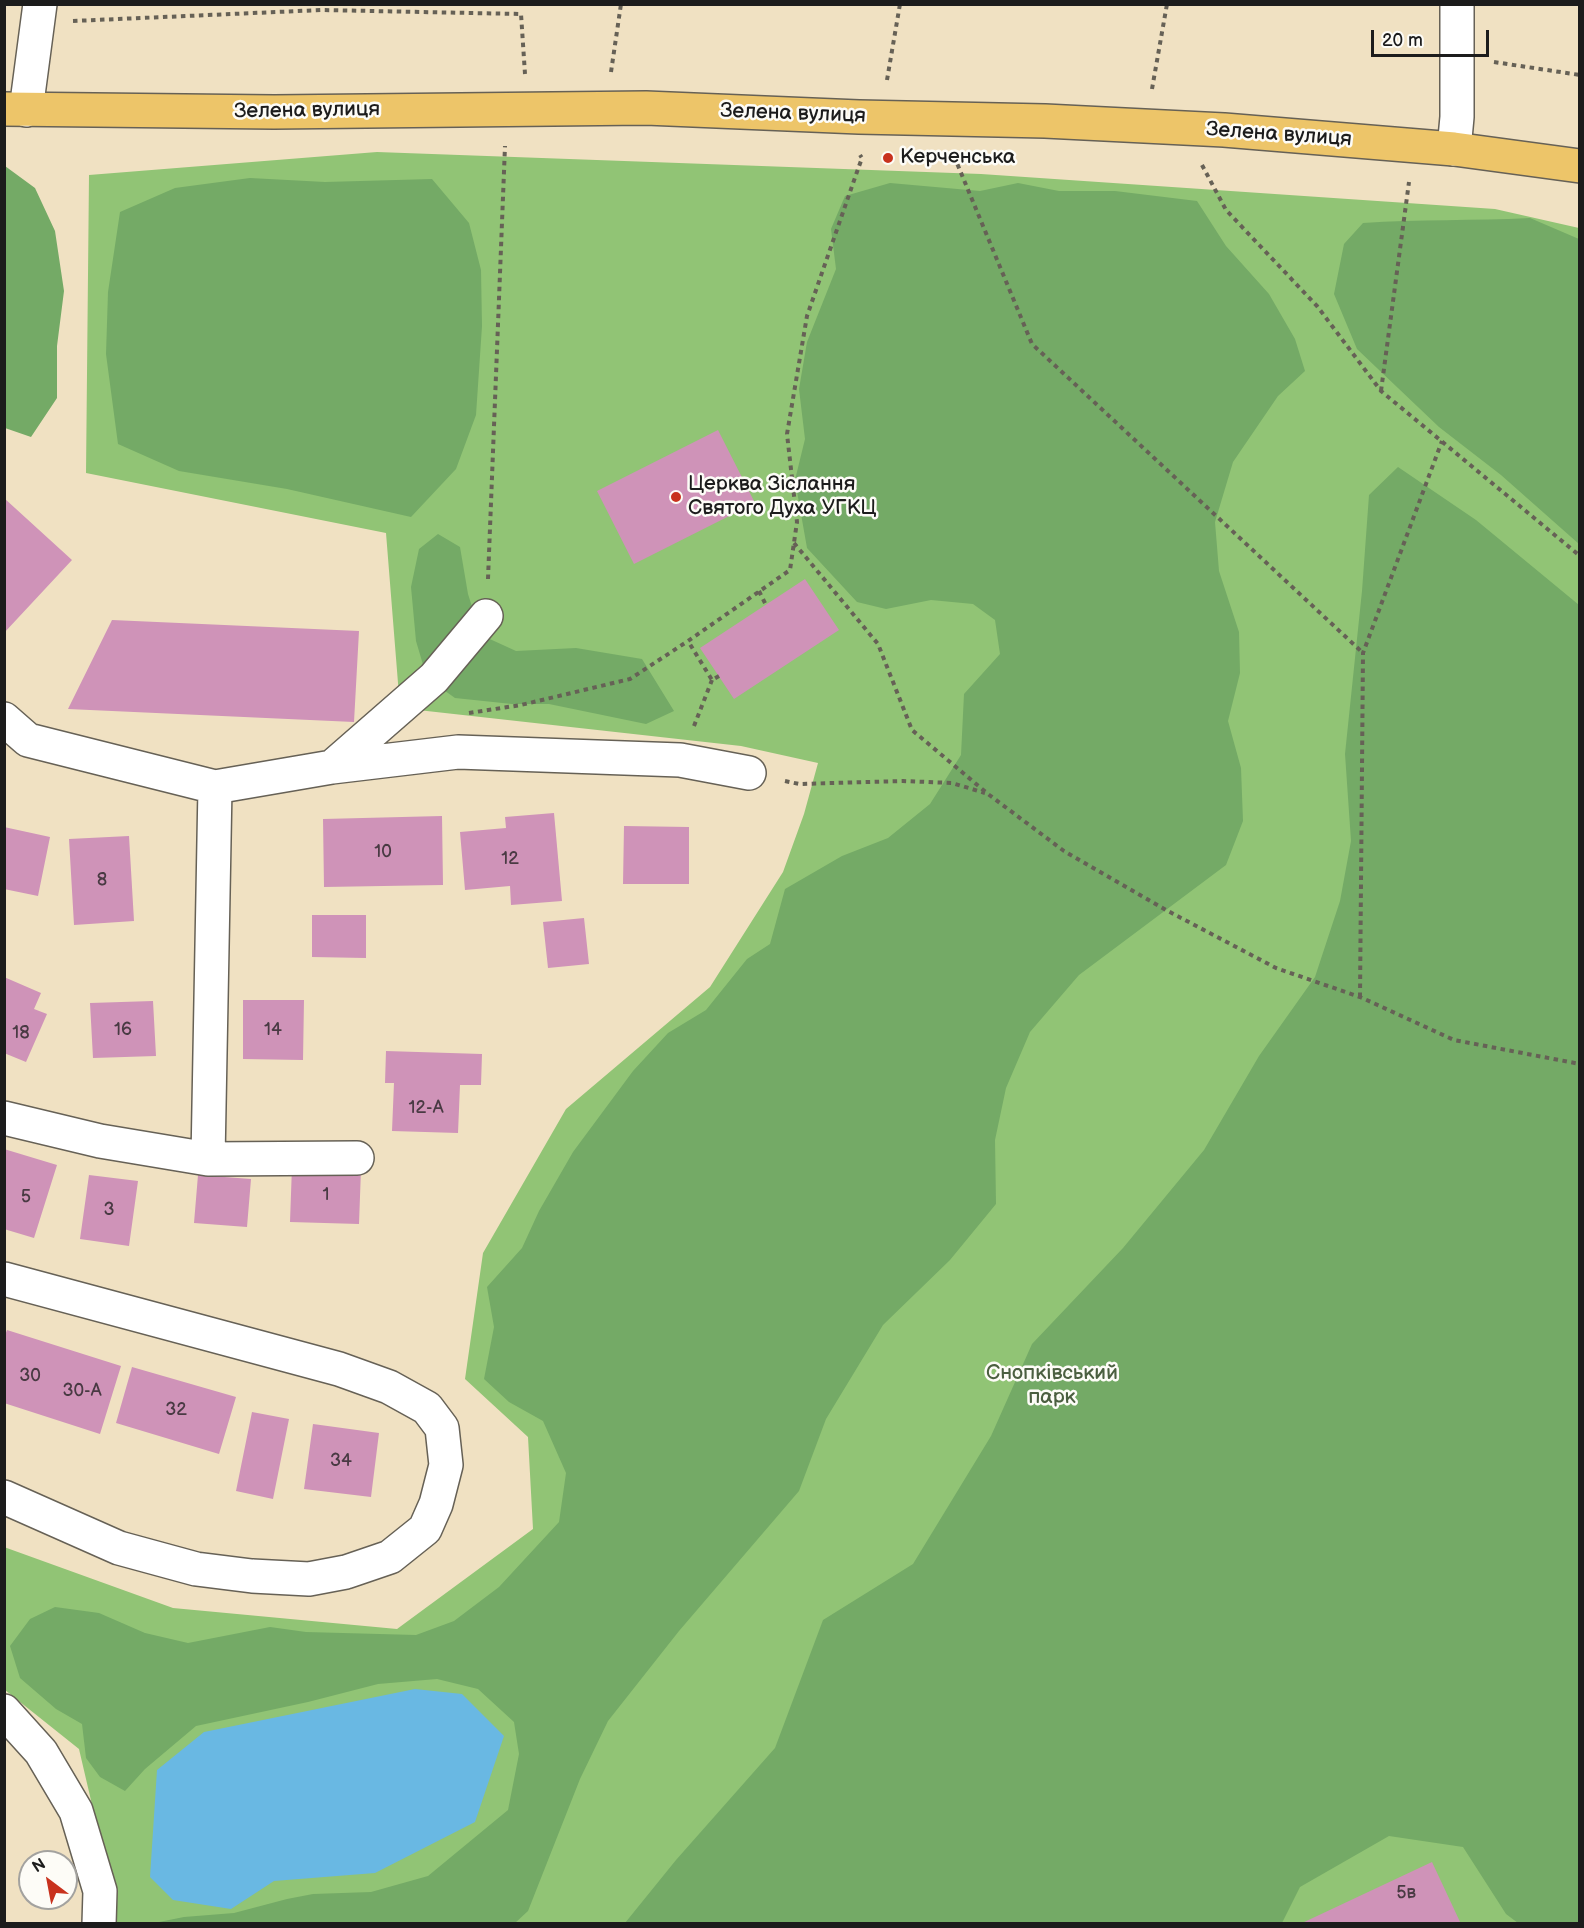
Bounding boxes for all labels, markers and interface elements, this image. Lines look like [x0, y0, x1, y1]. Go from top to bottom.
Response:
scale bar [1374, 18, 1492, 56]
text: 20 m [1382, 30, 1423, 51]
street label: Зелена вулиця [234, 97, 380, 125]
street label: Зелена вулиця [720, 99, 866, 129]
street label: Зелена вулиця [1205, 117, 1353, 153]
place label: Керченська [900, 145, 1015, 171]
marker: Керченська [881, 151, 895, 165]
place label: Церква Зіслання Святого Духа УГКЦ [688, 472, 876, 522]
marker: Церква Зіслання Святого Духа УГКЦ [669, 490, 683, 504]
house number: 10 [374, 841, 392, 863]
house number: 12 [501, 848, 519, 870]
house number: 8 [97, 869, 107, 891]
house number: 16 [114, 1019, 132, 1041]
house number: 14 [264, 1019, 282, 1041]
house number: 18 [12, 1022, 30, 1044]
house number: 12-А [408, 1097, 444, 1119]
house number: 1 [323, 1184, 329, 1206]
house number: 5 [21, 1186, 31, 1208]
house number: 3 [103, 1199, 115, 1221]
park label: Снопківський парк [986, 1361, 1118, 1411]
house number: 30 [19, 1365, 41, 1387]
house number: 30-А [62, 1380, 102, 1402]
house number: 32 [165, 1399, 187, 1421]
house number: 34 [330, 1450, 352, 1472]
north arrow [18, 1850, 78, 1910]
text: N [29, 1855, 49, 1877]
house number: 5в [1396, 1882, 1416, 1904]

